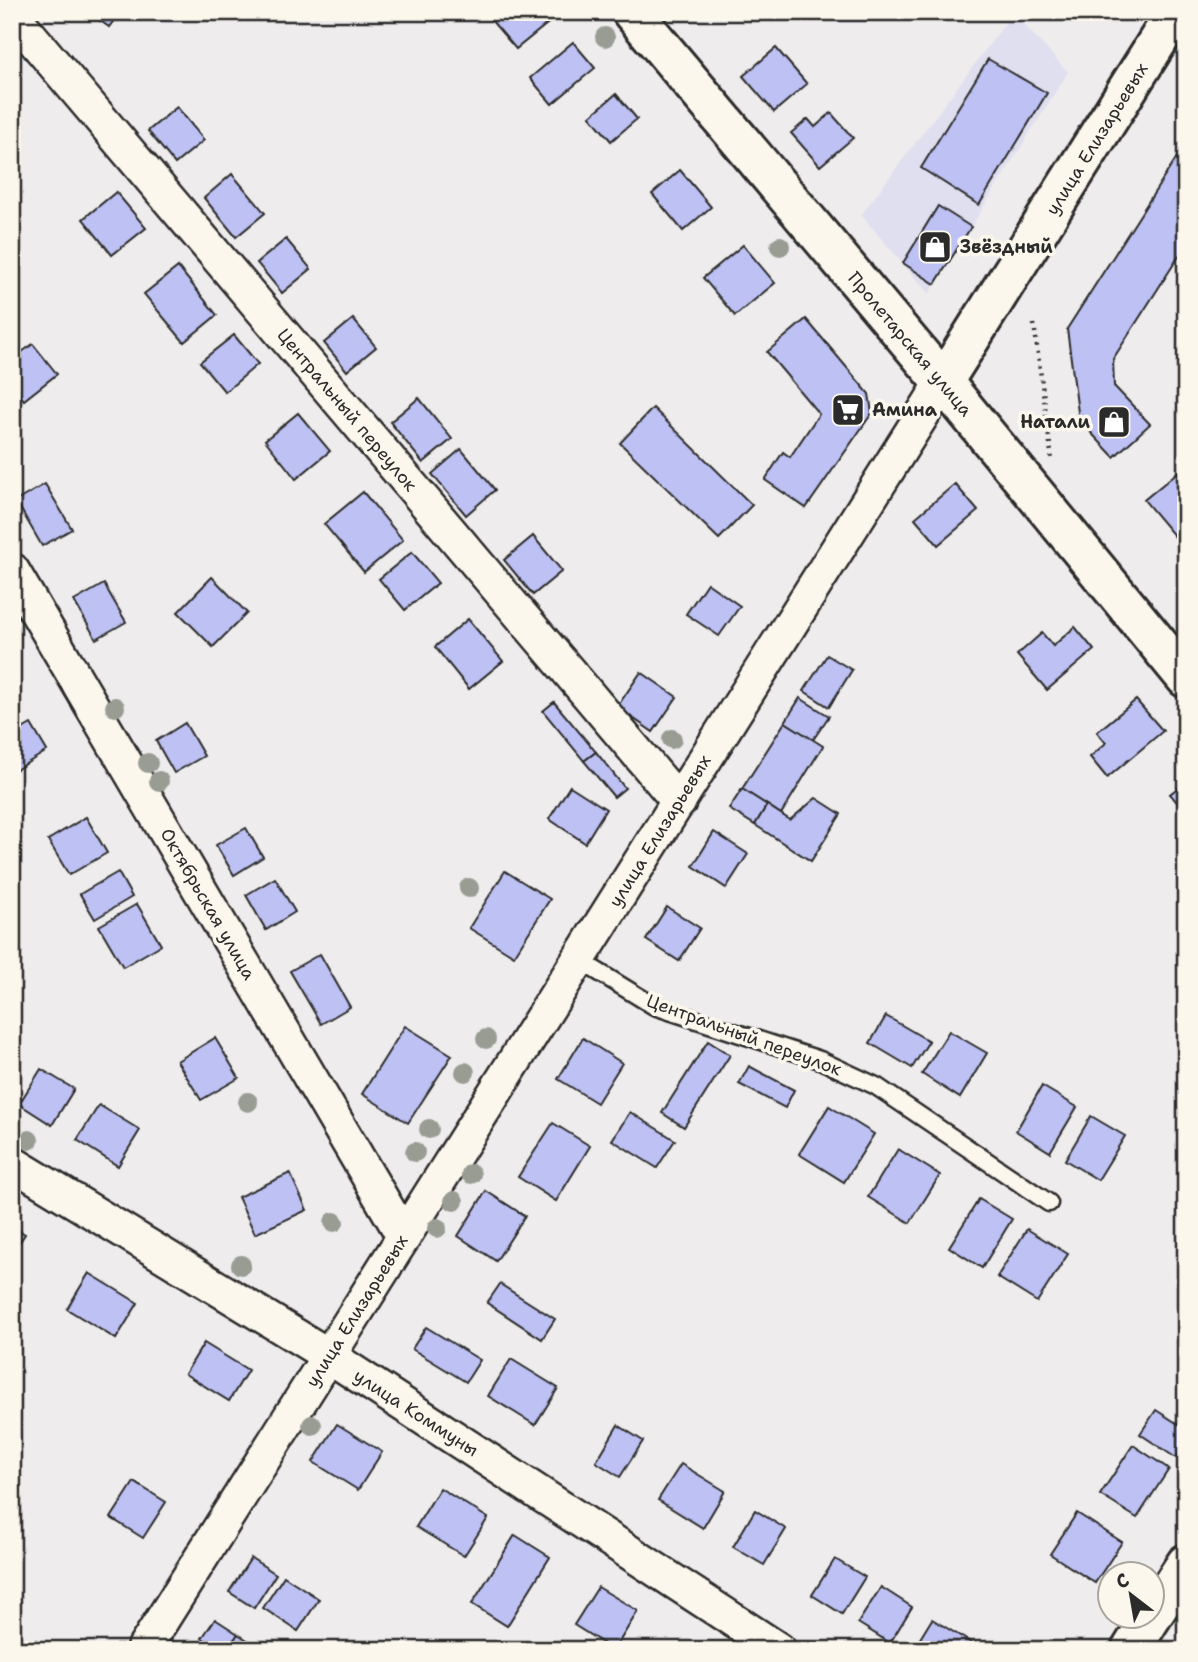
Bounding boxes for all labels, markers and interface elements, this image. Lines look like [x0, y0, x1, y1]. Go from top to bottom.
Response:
street label: улица Елизарьевых [1040, 58, 1154, 220]
shop icon: Звёздный [916, 228, 954, 266]
place label: Звёздный [960, 235, 1053, 259]
street label: Пролетарская улица [842, 267, 978, 421]
street label: Центральный переулок [272, 323, 423, 497]
supermarket icon: Амина [829, 391, 867, 429]
place label: Амина [872, 398, 938, 422]
shop icon: Натали [1095, 403, 1133, 441]
place label: Натали [1020, 410, 1090, 434]
street label: улица Елизарьевых [603, 750, 717, 912]
street label: Октябрьская улица [155, 824, 261, 984]
street label: Центральный переулок [643, 989, 845, 1082]
street label: улица Елизарьевых [300, 1230, 414, 1392]
street label: улица Коммуны [349, 1364, 483, 1462]
north arrow [1096, 1560, 1166, 1630]
text: С [1111, 1567, 1134, 1595]

